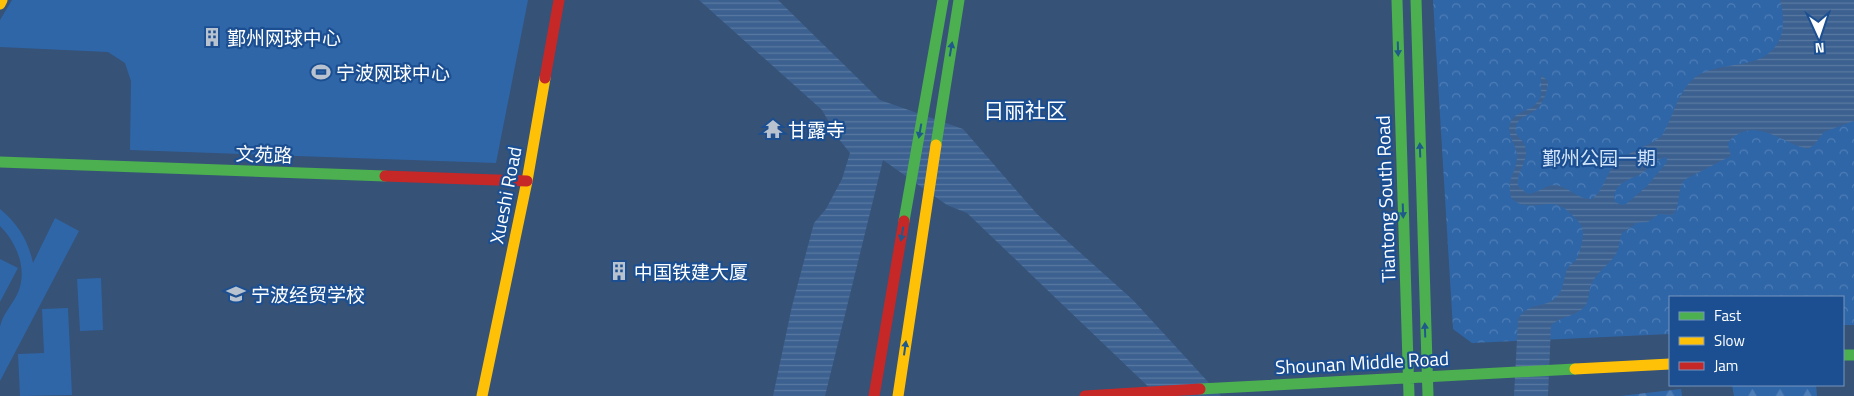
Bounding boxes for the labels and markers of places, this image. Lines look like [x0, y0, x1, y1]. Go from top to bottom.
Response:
place label: 鄞州网球中心 [227, 23, 341, 52]
building icon: 鄞州网球中心 [201, 26, 223, 48]
place label: 宁波网球中心 [336, 58, 450, 87]
sports icon: 宁波网球中心 [310, 61, 332, 83]
place label: 甘露寺 [788, 115, 845, 144]
temple icon: 甘露寺 [762, 118, 784, 140]
place label: 中国铁建大厦 [634, 257, 748, 286]
building icon: 中国铁建大厦 [608, 260, 630, 282]
place label: 宁波经贸学校 [251, 280, 365, 309]
school or university icon: 宁波经贸学校 [225, 283, 247, 305]

